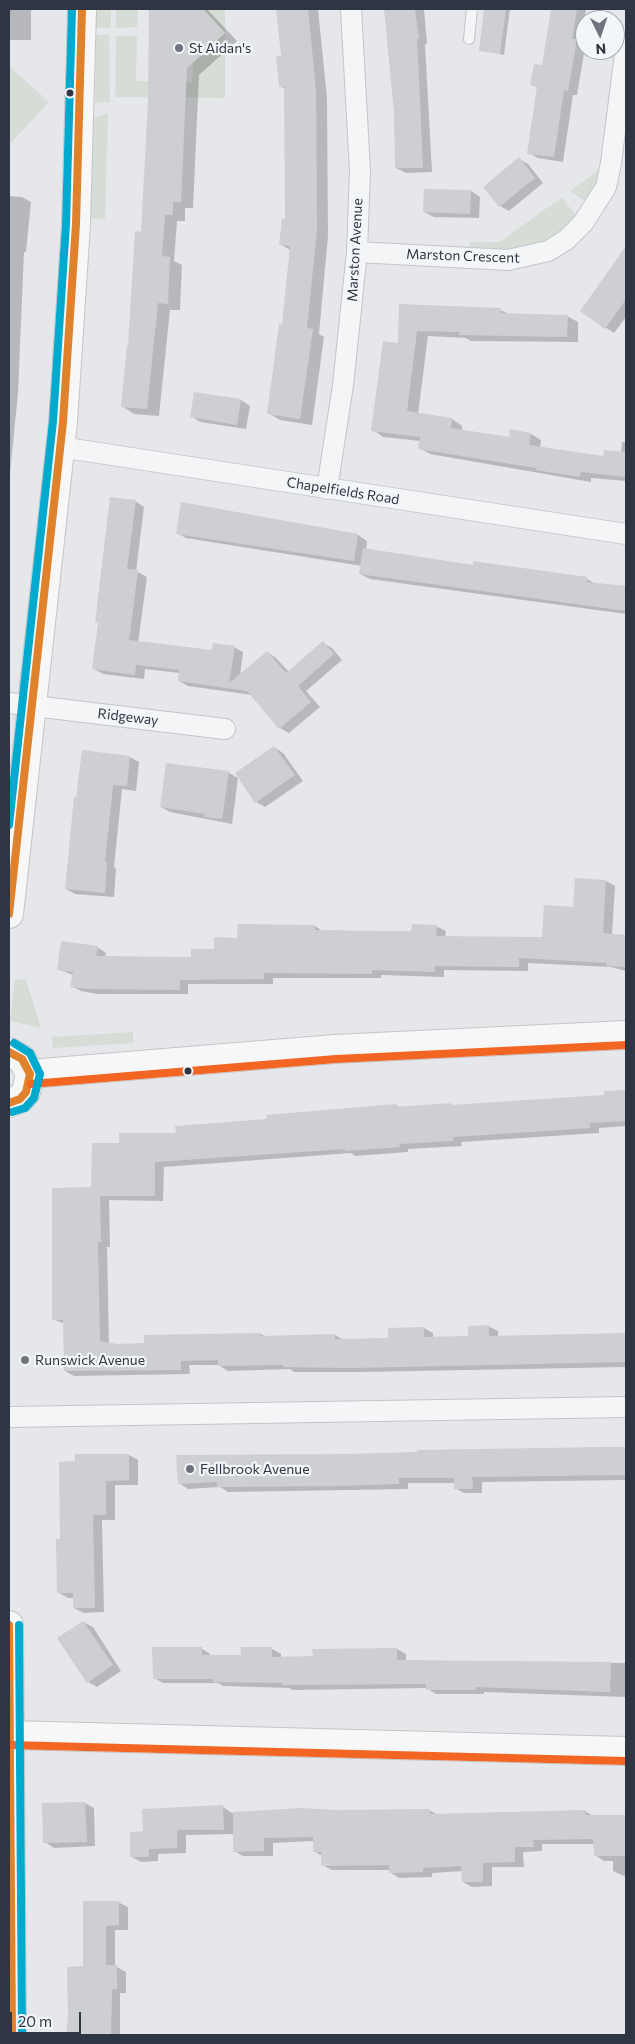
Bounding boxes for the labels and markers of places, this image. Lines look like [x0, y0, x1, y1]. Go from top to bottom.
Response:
place label: St Aidan's [189, 40, 251, 56]
marker: St Aidan's [173, 42, 185, 54]
unlabelled marker [65, 88, 75, 98]
unlabelled marker [183, 1066, 193, 1076]
place label: Runswick Avenue [35, 1352, 145, 1368]
marker: Runswick Avenue [19, 1354, 31, 1366]
place label: Fellbrook Avenue [200, 1461, 310, 1477]
marker: Fellbrook Avenue [184, 1463, 196, 1475]

